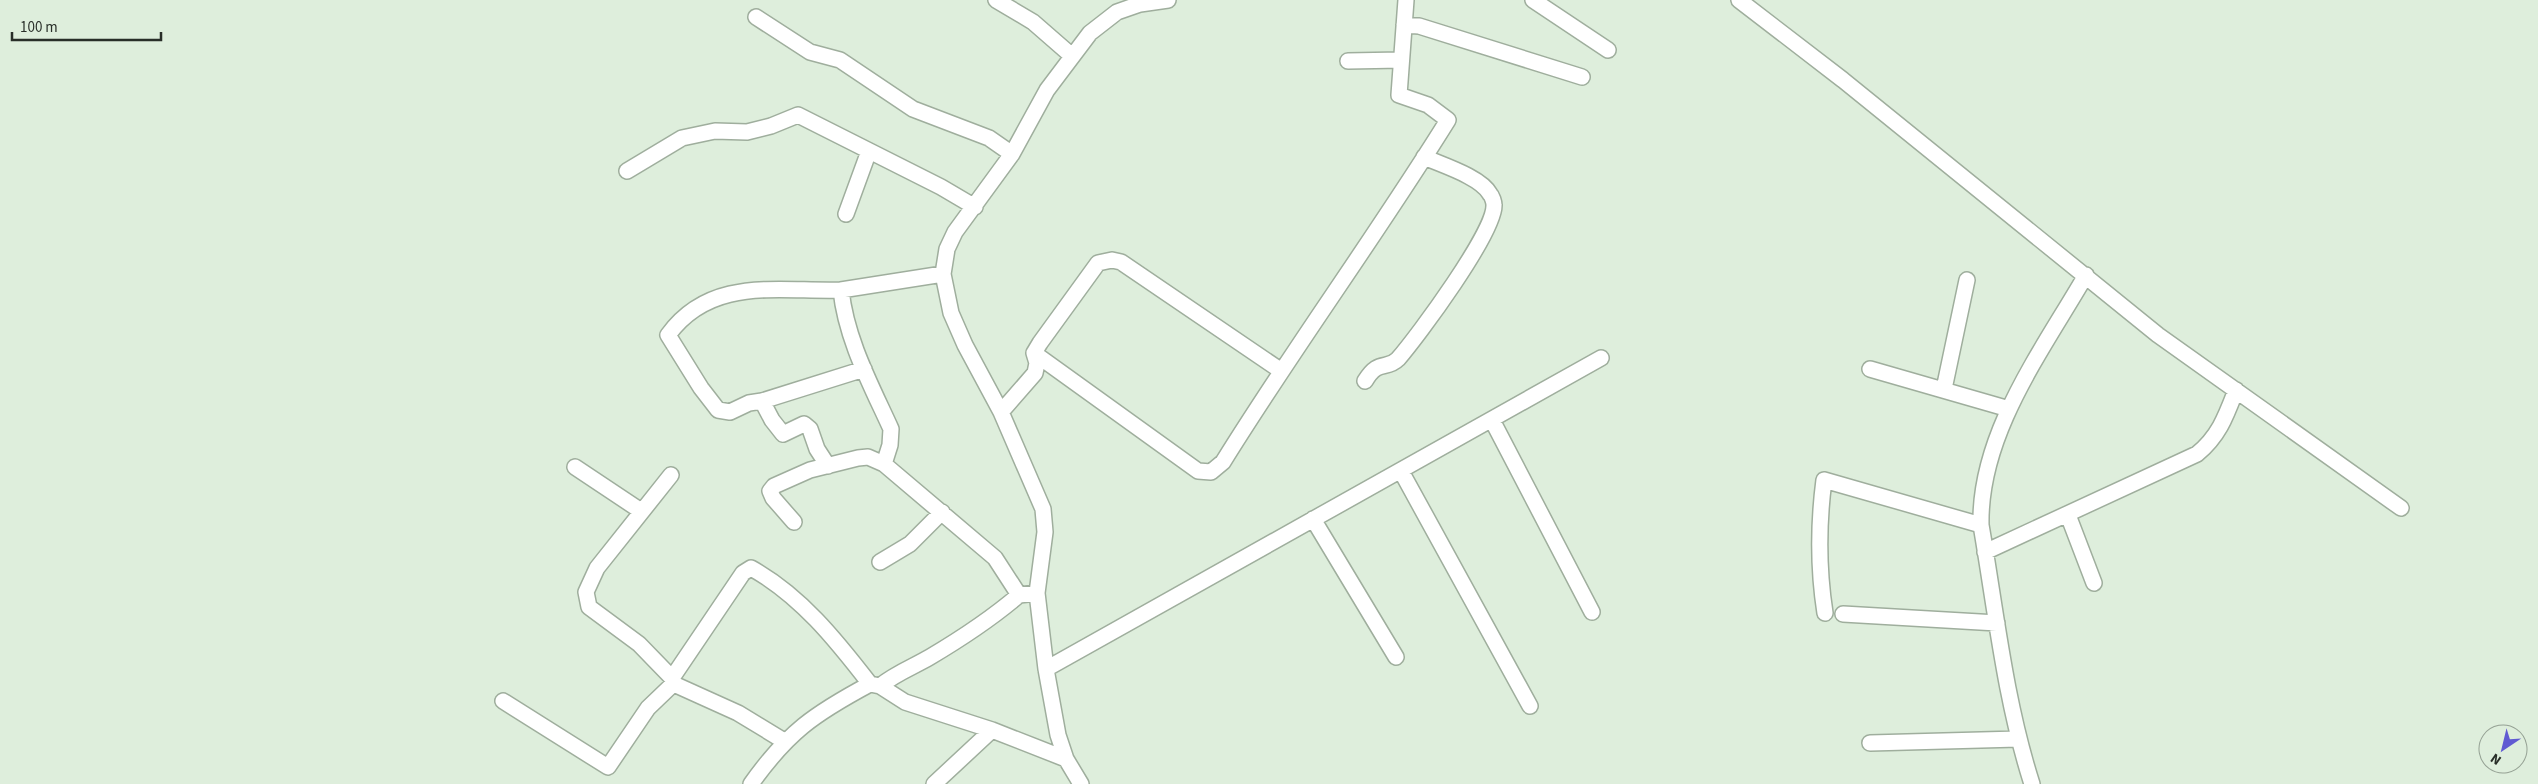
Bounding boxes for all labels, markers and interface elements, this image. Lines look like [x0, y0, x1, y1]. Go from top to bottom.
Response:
scale bar [12, 10, 161, 42]
text: 100 m [20, 17, 58, 38]
north arrow [2478, 724, 2528, 774]
text: N [2487, 748, 2506, 770]

